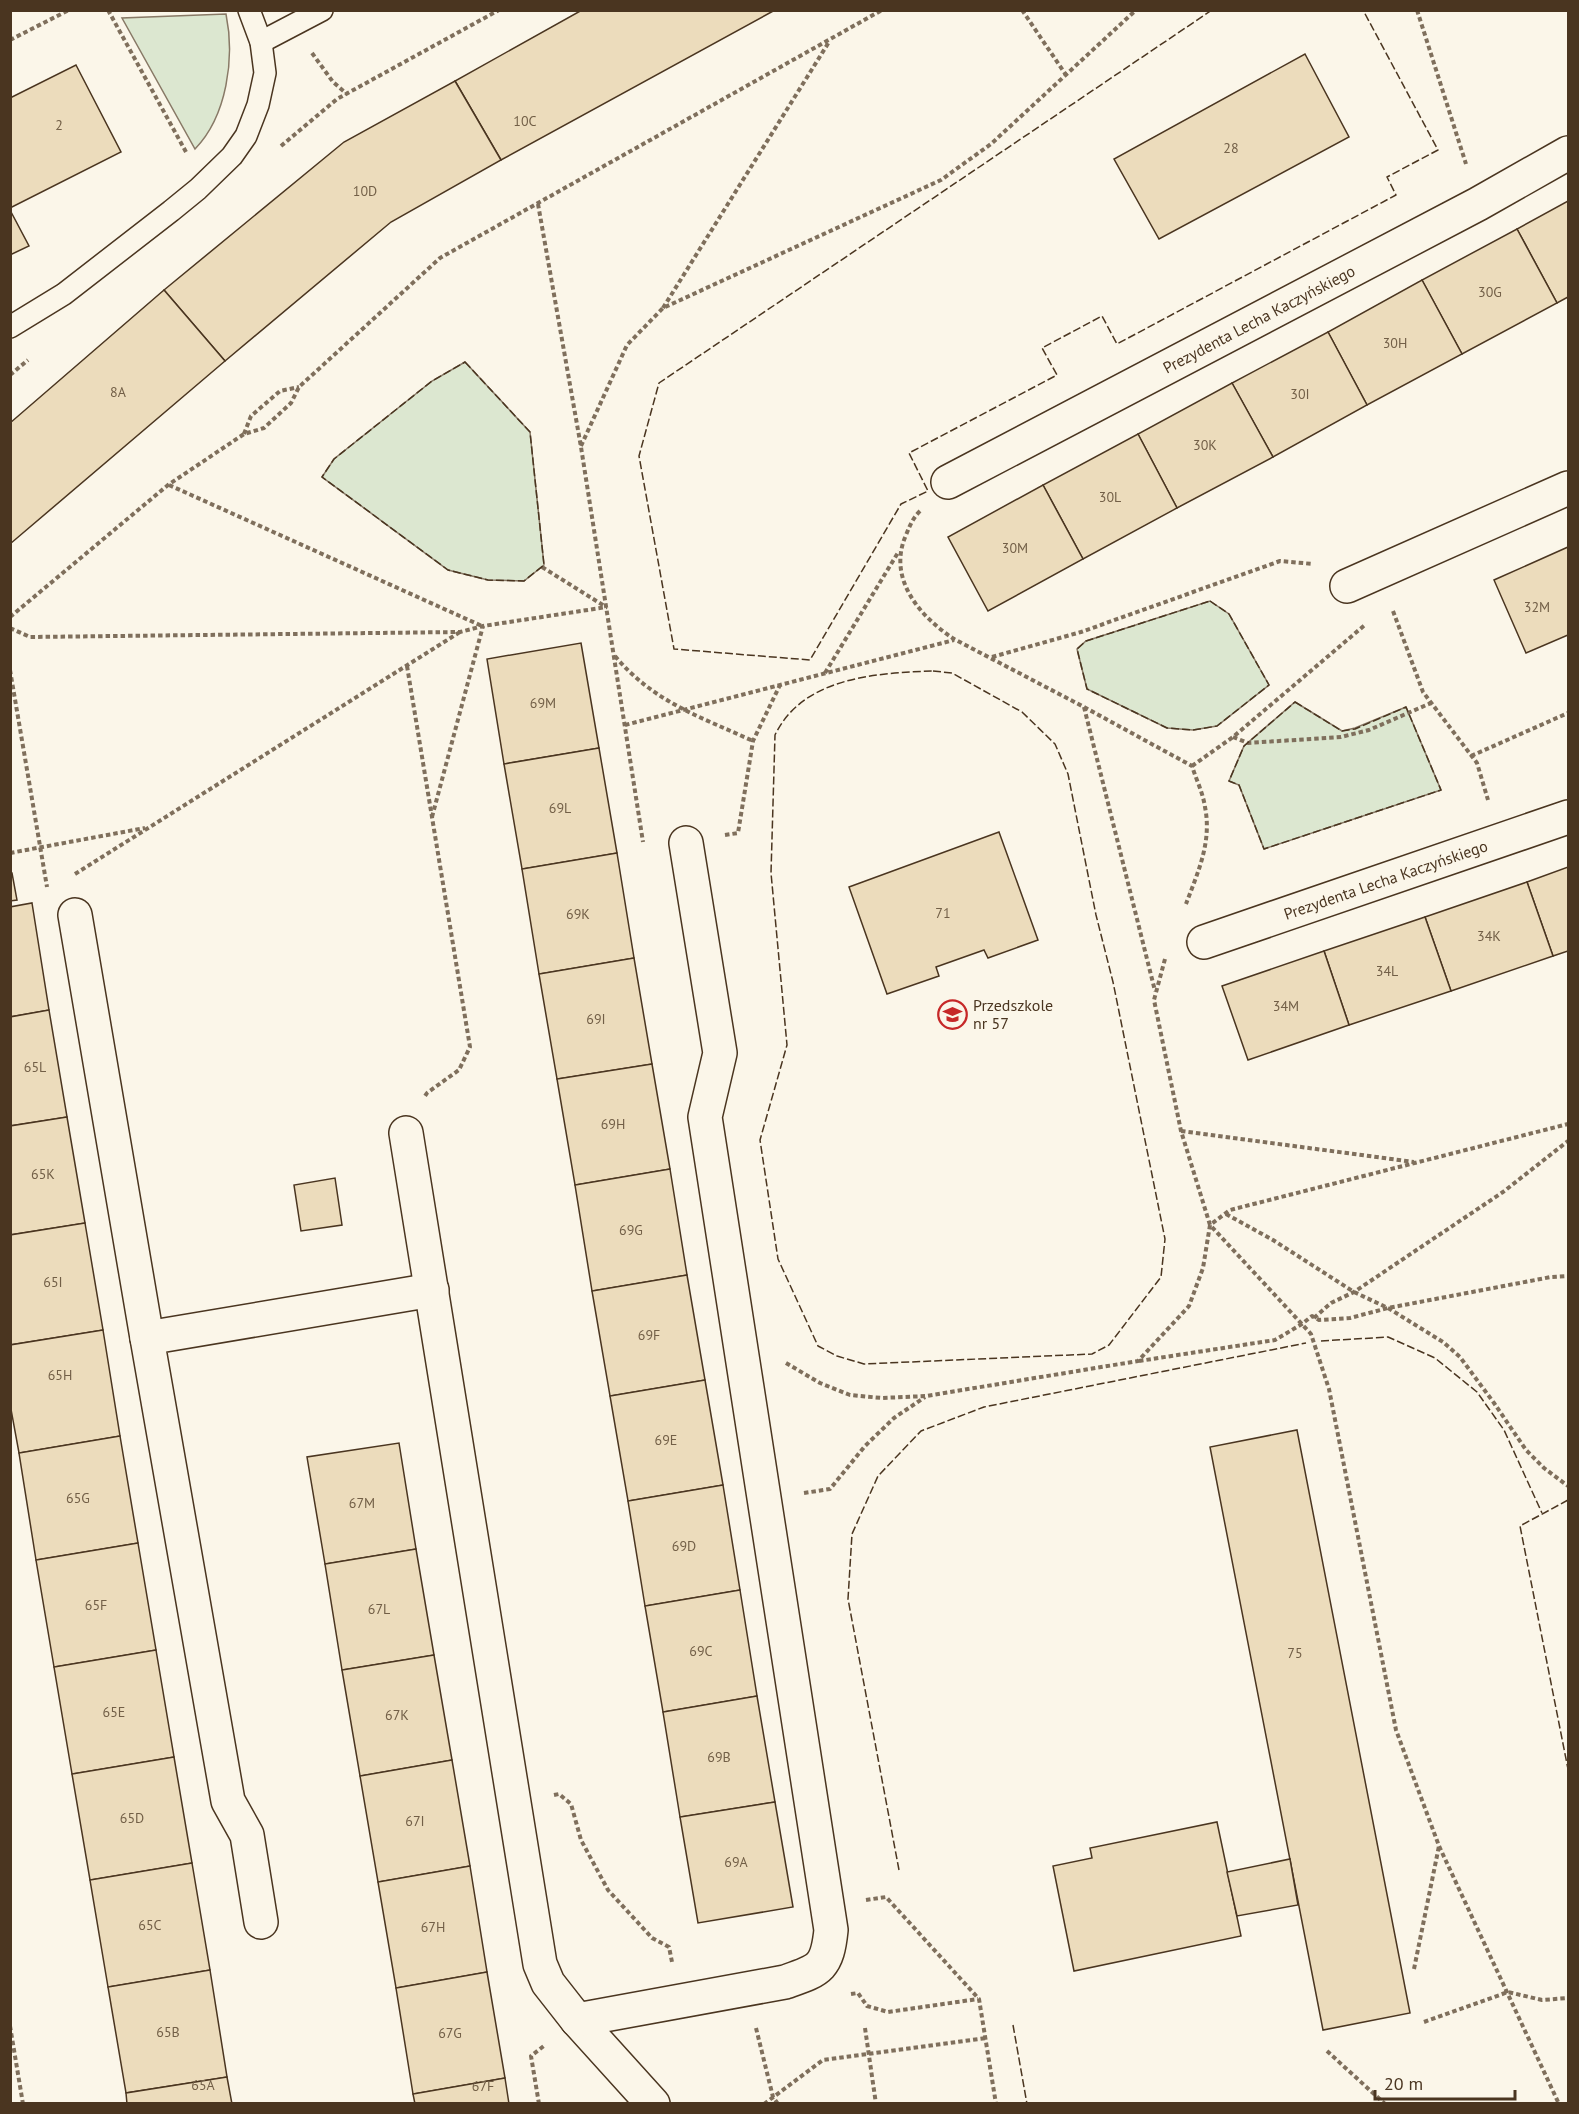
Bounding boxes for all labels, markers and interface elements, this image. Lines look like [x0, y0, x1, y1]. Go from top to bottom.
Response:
house number: 10C [513, 112, 537, 130]
house number: 2 [55, 116, 63, 134]
house number: 28 [1223, 139, 1239, 157]
house number: 10D [353, 182, 377, 200]
street label: Prezydenta Lecha Kaczyńskiego [1159, 260, 1358, 378]
house number: 30G [1478, 283, 1502, 301]
house number: 30H [1383, 334, 1407, 352]
house number: 8A [110, 383, 127, 401]
house number: 30I [1290, 385, 1310, 403]
house number: 30K [1193, 436, 1217, 454]
house number: 30L [1099, 488, 1121, 506]
house number: 30M [1002, 539, 1028, 557]
house number: 32M [1524, 598, 1550, 616]
house number: 69M [530, 694, 556, 712]
house number: 69L [549, 799, 571, 817]
street label: Prezydenta Lecha Kaczyńskiego [1281, 835, 1490, 924]
house number: 71 [935, 904, 951, 922]
house number: 69K [566, 905, 590, 923]
house number: 34K [1477, 927, 1501, 945]
house number: 34L [1376, 962, 1398, 980]
place label: Przedszkole nr 57 [973, 995, 1053, 1033]
house number: 34M [1273, 997, 1299, 1015]
school or university icon: Przedszkole nr 57 [936, 998, 968, 1030]
house number: 69I [586, 1010, 606, 1028]
house number: 65L [24, 1058, 46, 1076]
house number: 69H [601, 1115, 625, 1133]
house number: 65K [31, 1165, 55, 1183]
house number: 69G [619, 1221, 643, 1239]
house number: 65I [43, 1273, 63, 1291]
house number: 69F [638, 1326, 660, 1344]
house number: 65H [48, 1366, 72, 1384]
house number: 69E [655, 1431, 677, 1449]
house number: 65G [66, 1489, 90, 1507]
house number: 67M [349, 1494, 375, 1512]
house number: 69D [672, 1537, 696, 1555]
house number: 65F [85, 1596, 107, 1614]
house number: 67L [368, 1600, 390, 1618]
house number: 69C [689, 1642, 713, 1660]
house number: 75 [1287, 1644, 1303, 1662]
house number: 65E [103, 1703, 125, 1721]
house number: 67K [385, 1706, 409, 1724]
house number: 69B [707, 1748, 731, 1766]
house number: 65D [120, 1809, 144, 1827]
house number: 67I [405, 1812, 425, 1830]
house number: 69A [724, 1853, 749, 1871]
house number: 65C [138, 1916, 162, 1934]
house number: 67H [421, 1918, 445, 1936]
house number: 65B [156, 2023, 180, 2041]
house number: 67G [438, 2024, 462, 2042]
scale bar [1375, 2063, 1514, 2101]
text: 20 m [1384, 2072, 1423, 2095]
house number: 65A [191, 2076, 216, 2094]
house number: 67F [472, 2077, 494, 2095]

